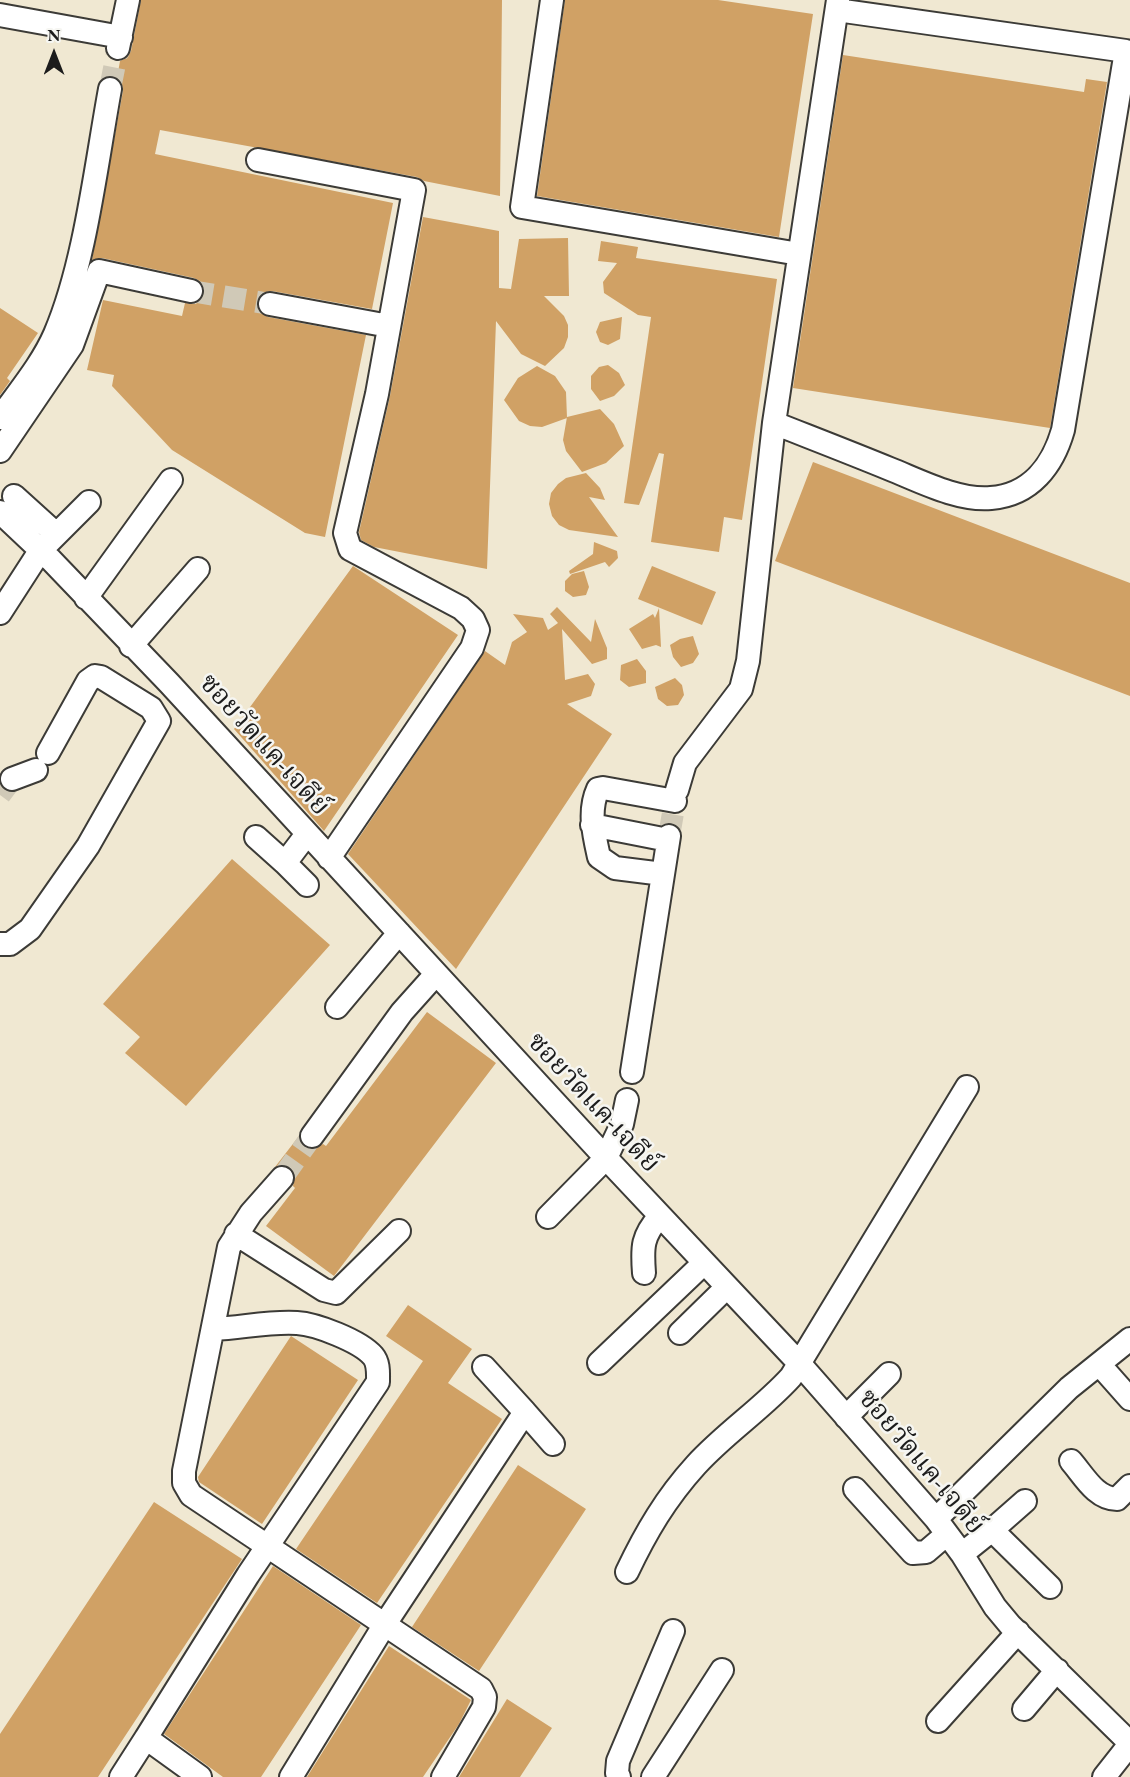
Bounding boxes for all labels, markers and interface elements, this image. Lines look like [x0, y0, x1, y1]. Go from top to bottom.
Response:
north arrow [24, 24, 84, 84]
text: N [48, 25, 60, 46]
street label: ซอยวัดแค-เจดีย์ [192, 667, 336, 823]
street label: ซอยวัดแค-เจดีย์ [520, 1026, 666, 1180]
street label: ซอยวัดแค-เจดีย์ [851, 1383, 991, 1541]

